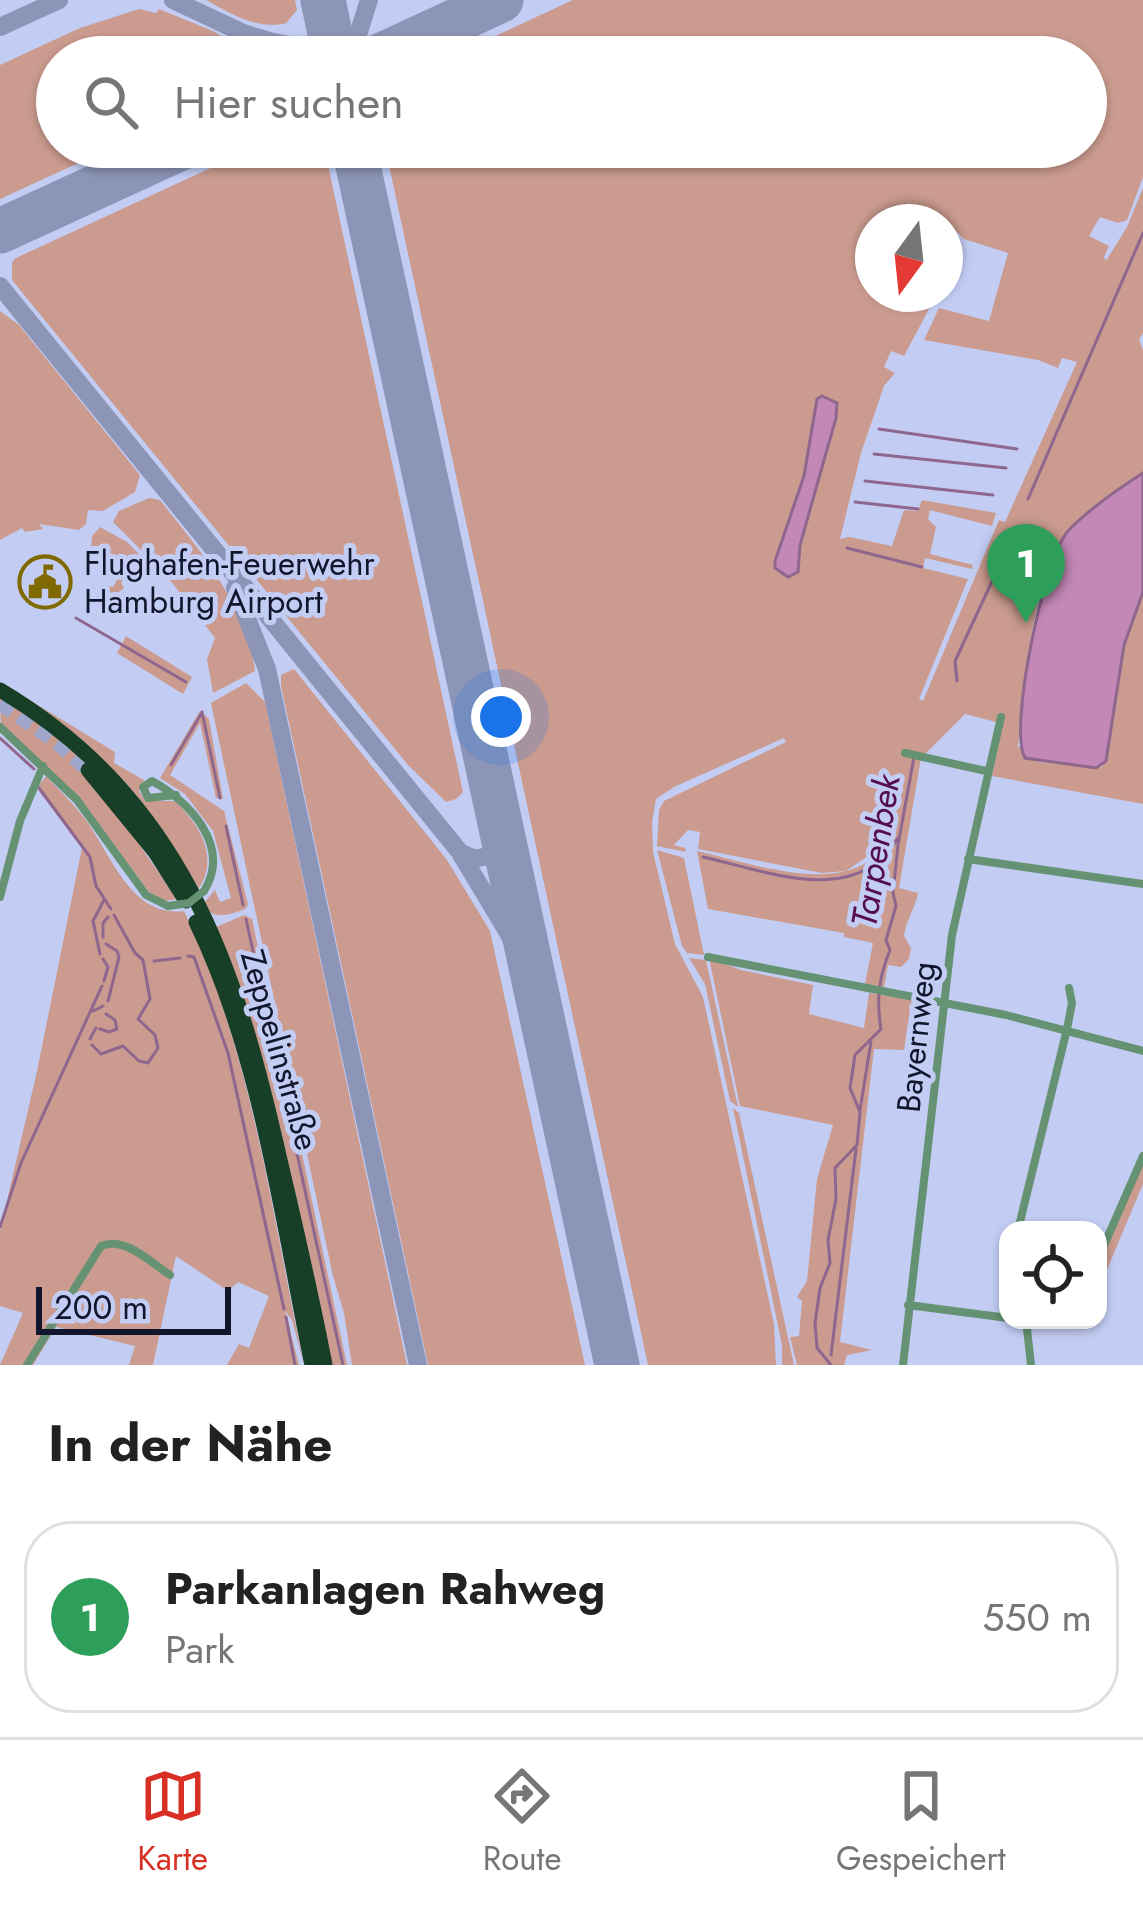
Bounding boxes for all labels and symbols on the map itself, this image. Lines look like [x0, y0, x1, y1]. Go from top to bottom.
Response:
north arrow [855, 204, 963, 312]
pin: 1 [987, 524, 1065, 623]
place label: Flughafen-Feuerwehr Hamburg Airport [84, 540, 376, 625]
public building icon: Flughafen-Feuerwehr Hamburg Airport [17, 554, 73, 610]
your location [471, 687, 531, 747]
water label: Tarpenbek [837, 769, 913, 931]
street label: Zeppelinstraße [229, 944, 331, 1156]
street label: Bayernweg [885, 959, 947, 1115]
scale bar [36, 1281, 231, 1334]

